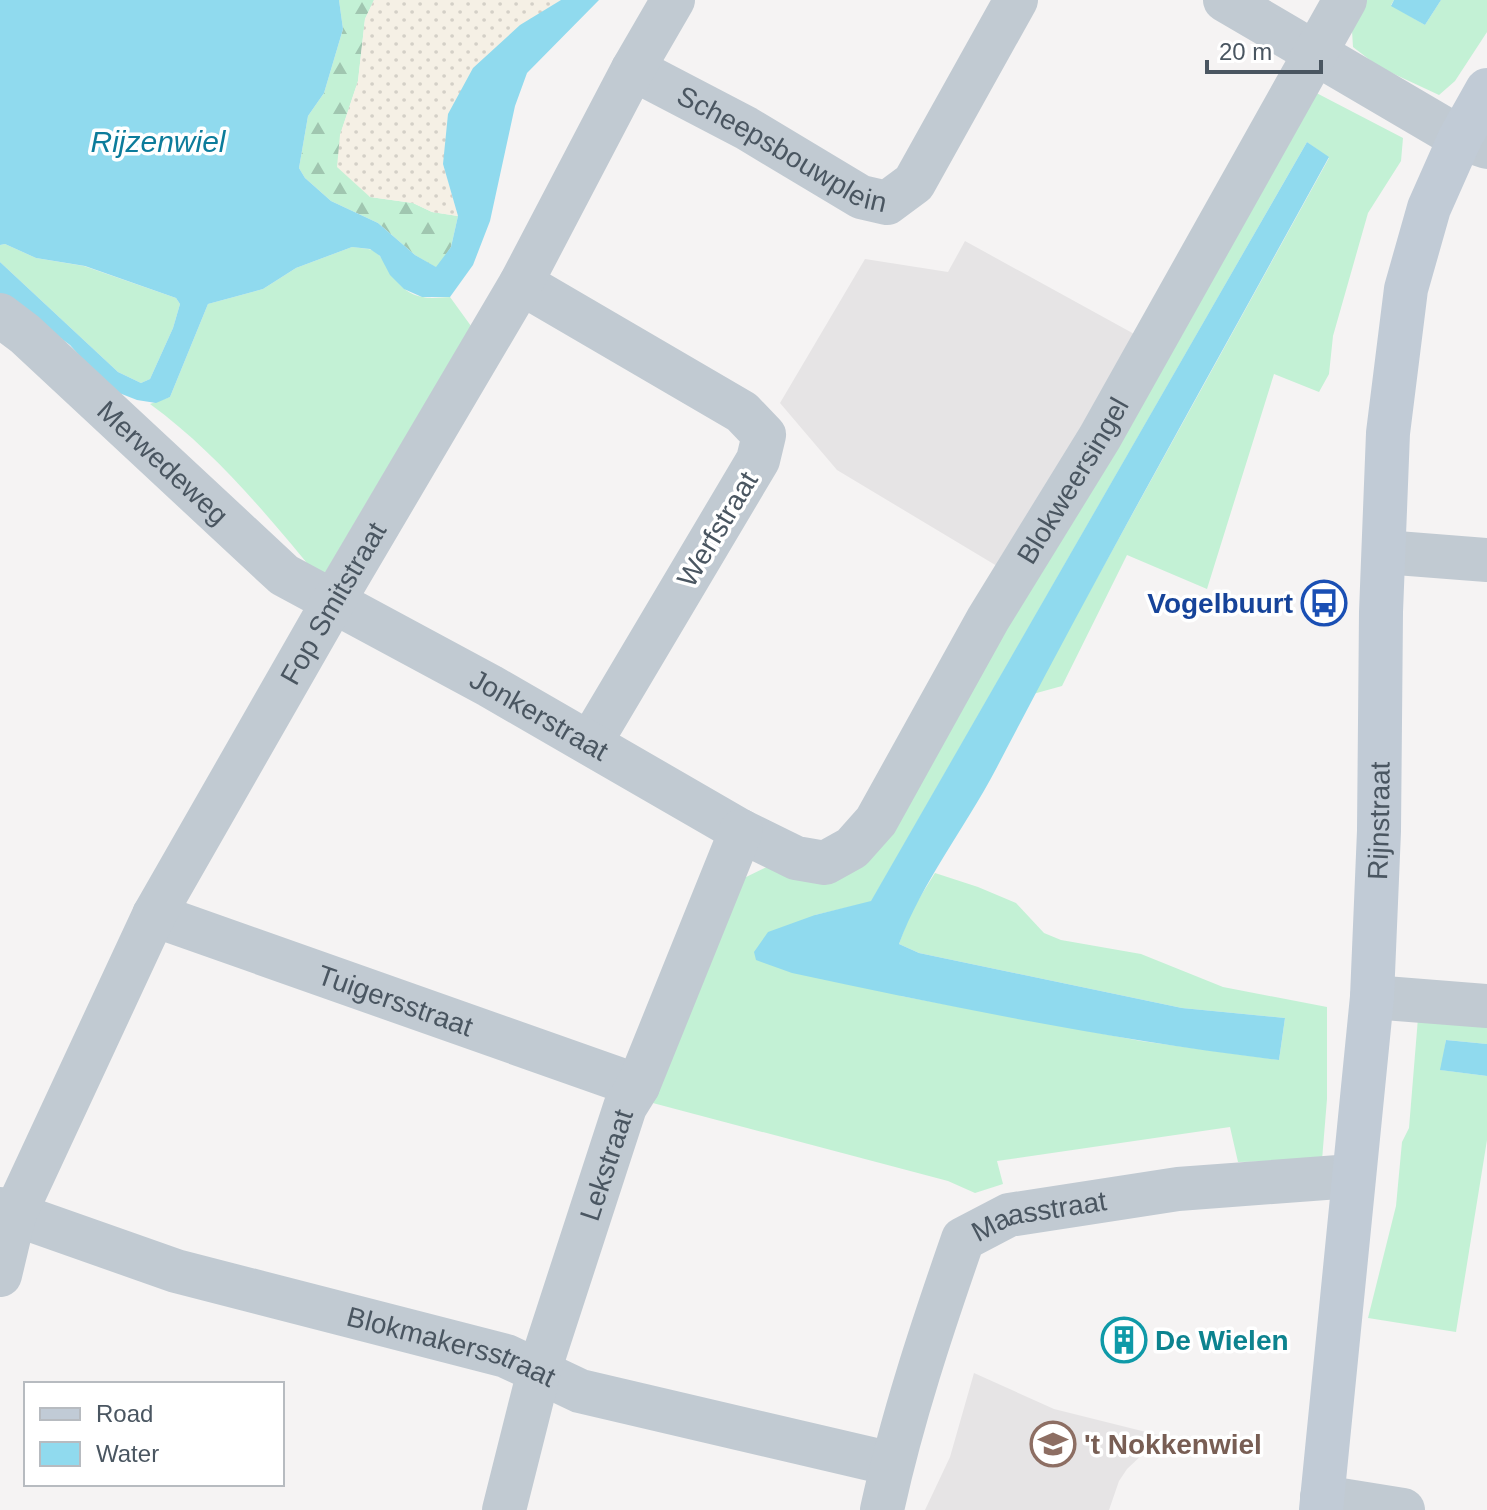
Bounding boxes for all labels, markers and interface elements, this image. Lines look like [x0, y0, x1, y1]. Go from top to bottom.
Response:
scale bar [1207, 24, 1321, 74]
text: 20 m [1219, 38, 1272, 65]
street label: Scheepsbouwplein [672, 80, 890, 218]
water label: Rijzenwiel [90, 125, 227, 158]
street label: Blokweersingel [1011, 392, 1135, 569]
street label: Merwedeweg [91, 395, 234, 531]
street label: Werfstraat [671, 466, 764, 592]
street label: Fop Smitstraat [274, 517, 393, 690]
bus stop icon: Vogelbuurt [1300, 579, 1348, 627]
place label: Vogelbuurt [1147, 588, 1293, 619]
street label: Jonkerstraat [465, 663, 614, 767]
street label: Rijnstraat [1362, 761, 1396, 880]
street label: Tuigersstraat [313, 959, 477, 1042]
street label: Lekstraat [574, 1105, 639, 1225]
street label: Maasstraat [966, 1185, 1109, 1248]
street label: Blokmakersstraat [344, 1301, 560, 1393]
building icon: De Wielen [1100, 1316, 1148, 1364]
place label: De Wielen [1155, 1325, 1289, 1356]
legend [24, 1382, 284, 1486]
text: Road [96, 1400, 153, 1427]
school or university icon: 't Nokkenwiel [1029, 1420, 1077, 1468]
place label: 't Nokkenwiel [1084, 1429, 1262, 1460]
text: Water [96, 1440, 159, 1467]

